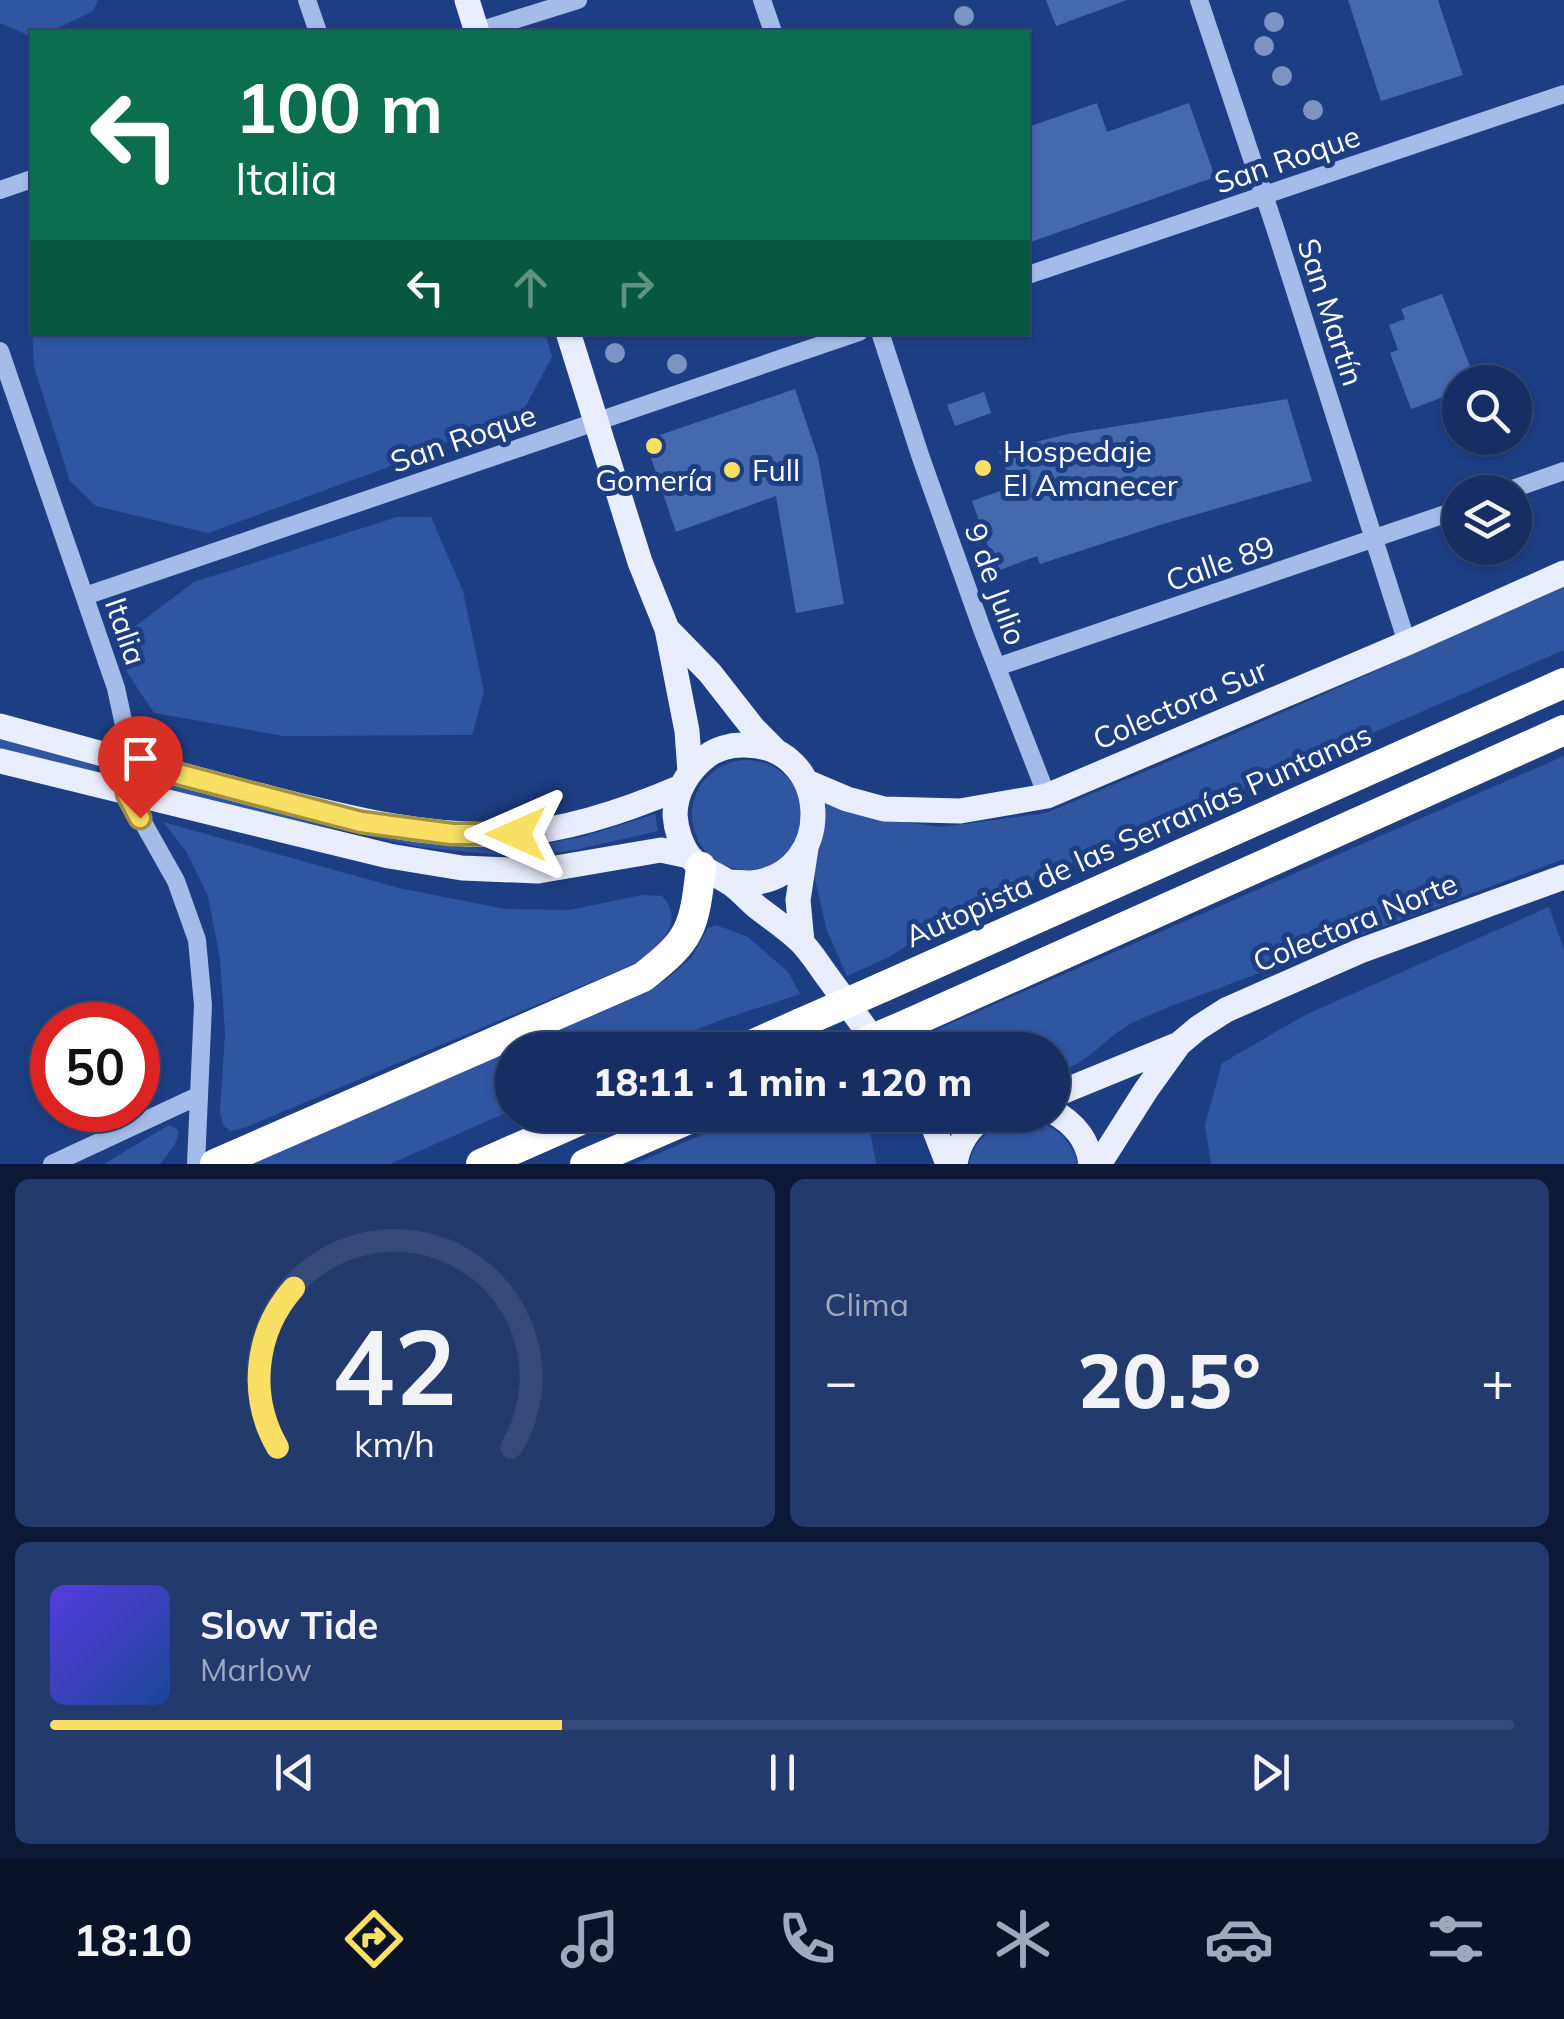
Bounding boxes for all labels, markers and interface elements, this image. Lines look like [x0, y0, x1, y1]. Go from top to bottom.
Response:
text: 100 m [235, 63, 443, 151]
icon: left [70, 70, 200, 200]
street label: San Roque [1209, 116, 1365, 202]
text: Italia [235, 150, 338, 206]
street label: San Martín [1289, 233, 1373, 391]
icon: left [398, 260, 453, 315]
icon: ahead [503, 260, 558, 315]
icon: right [608, 260, 663, 315]
map controls [1442, 365, 1532, 565]
button: search [1442, 365, 1532, 455]
street label: San Roque [385, 395, 541, 481]
place label: Hospedaje El Amanecer [1003, 432, 1178, 504]
marker: Gomería [643, 435, 665, 457]
place label: Full [752, 451, 800, 489]
marker: Hospedaje El Amanecer [972, 457, 994, 479]
marker: Full [721, 459, 743, 481]
place label: Gomería [595, 461, 713, 499]
button: layers [1442, 475, 1532, 565]
street label: 9 de Julio [956, 518, 1036, 650]
street label: Calle 89 [1161, 527, 1279, 599]
street label: Italia [97, 592, 155, 670]
street label: Colectora Sur [1087, 650, 1273, 758]
street label: Autopista de las Serranías Puntanas [899, 715, 1377, 955]
pin [98, 716, 183, 819]
icon: arrive [113, 731, 168, 786]
position arrow [464, 782, 568, 886]
street label: Colectora Norte [1247, 864, 1463, 980]
speed limit sign: 50 [30, 1002, 160, 1132]
text: 18:11 · 1 min · 120 m [593, 1058, 972, 1106]
text: Clima [825, 1284, 909, 1324]
text: 42 [332, 1300, 457, 1431]
text: 20.5° [1078, 1333, 1261, 1427]
text: − [825, 1346, 858, 1415]
text: + [1481, 1346, 1514, 1415]
text: km/h [354, 1421, 435, 1466]
text: Slow Tide [200, 1601, 378, 1649]
text: Marlow [200, 1649, 312, 1689]
icon: previous [267, 1745, 322, 1800]
icon: pause [755, 1745, 810, 1800]
icon: next [1243, 1745, 1298, 1800]
icon: directions [339, 1904, 409, 1974]
icon: music [555, 1904, 625, 1974]
icon: phone [772, 1904, 842, 1974]
icon: climate [988, 1904, 1058, 1974]
icon: car [1204, 1904, 1274, 1974]
icon: filters [1421, 1904, 1491, 1974]
text: 18:10 [73, 1911, 192, 1967]

